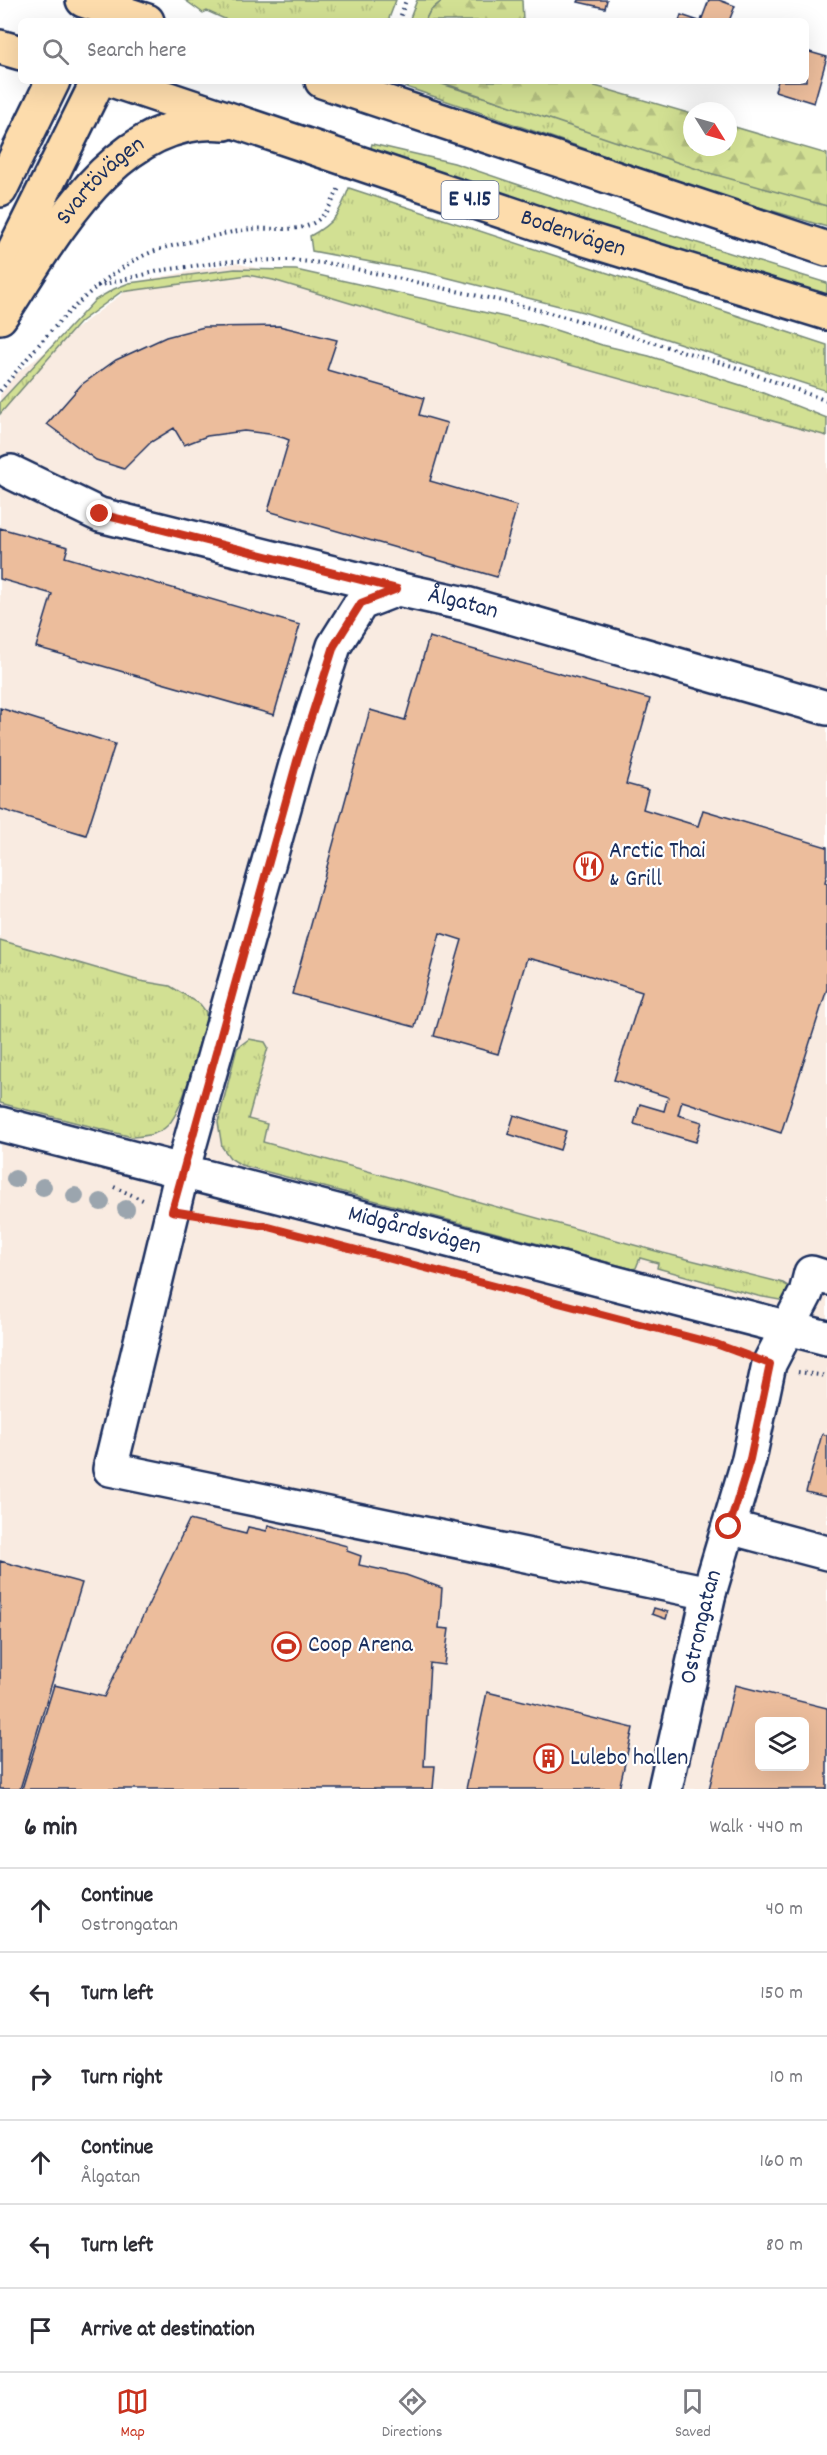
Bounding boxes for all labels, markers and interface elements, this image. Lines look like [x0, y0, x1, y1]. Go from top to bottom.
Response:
search box [18, 18, 809, 84]
icon: search [39, 35, 72, 68]
text: Search here [87, 36, 186, 67]
north arrow [683, 102, 737, 156]
street label: Svartövägen [48, 128, 152, 233]
road number: E 4.15 [442, 181, 498, 219]
street label: Bodenvägen [516, 201, 630, 267]
route end [86, 500, 112, 526]
street label: Ålgatan [425, 579, 502, 629]
place label: Arctic Thai & Grill [609, 835, 705, 897]
restaurant icon: Arctic Thai & Grill [572, 850, 604, 882]
street label: Midgårdsvägen [344, 1198, 485, 1265]
route start [715, 1513, 741, 1539]
street label: Ostrongatan [672, 1566, 732, 1688]
place label: Coop Arena [308, 1629, 413, 1663]
sports icon: Coop Arena [271, 1630, 303, 1662]
map controls [755, 1717, 809, 1771]
button: layers [755, 1717, 809, 1771]
place label: Lulebo hallen [570, 1742, 688, 1776]
building icon: Lulebo hallen [533, 1743, 565, 1775]
text: 6 min [24, 1810, 77, 1847]
text: Walk · 440 m [710, 1814, 803, 1842]
text: Continue [81, 1881, 153, 1912]
icon: ahead [24, 1894, 57, 1927]
text: 40 m [765, 1896, 803, 1924]
text: Ostrongatan [81, 1912, 178, 1940]
icon: left [24, 1978, 57, 2011]
text: Turn left [81, 1979, 153, 2010]
text: 150 m [760, 1980, 803, 2008]
icon: right [24, 2062, 57, 2095]
text: Turn right [81, 2063, 163, 2094]
text: 10 m [769, 2064, 803, 2092]
text: Continue [81, 2133, 153, 2164]
icon: ahead [24, 2146, 57, 2179]
text: 160 m [760, 2148, 803, 2176]
text: Ålgatan [81, 2164, 140, 2192]
icon: left [24, 2230, 57, 2263]
text: Turn left [81, 2231, 153, 2262]
text: 80 m [766, 2232, 803, 2260]
icon: arrive [24, 2314, 57, 2347]
text: Arrive at destination [81, 2315, 255, 2346]
tab: Map [116, 2385, 149, 2444]
tab: Directions [382, 2385, 442, 2444]
tab: Saved [675, 2385, 711, 2444]

